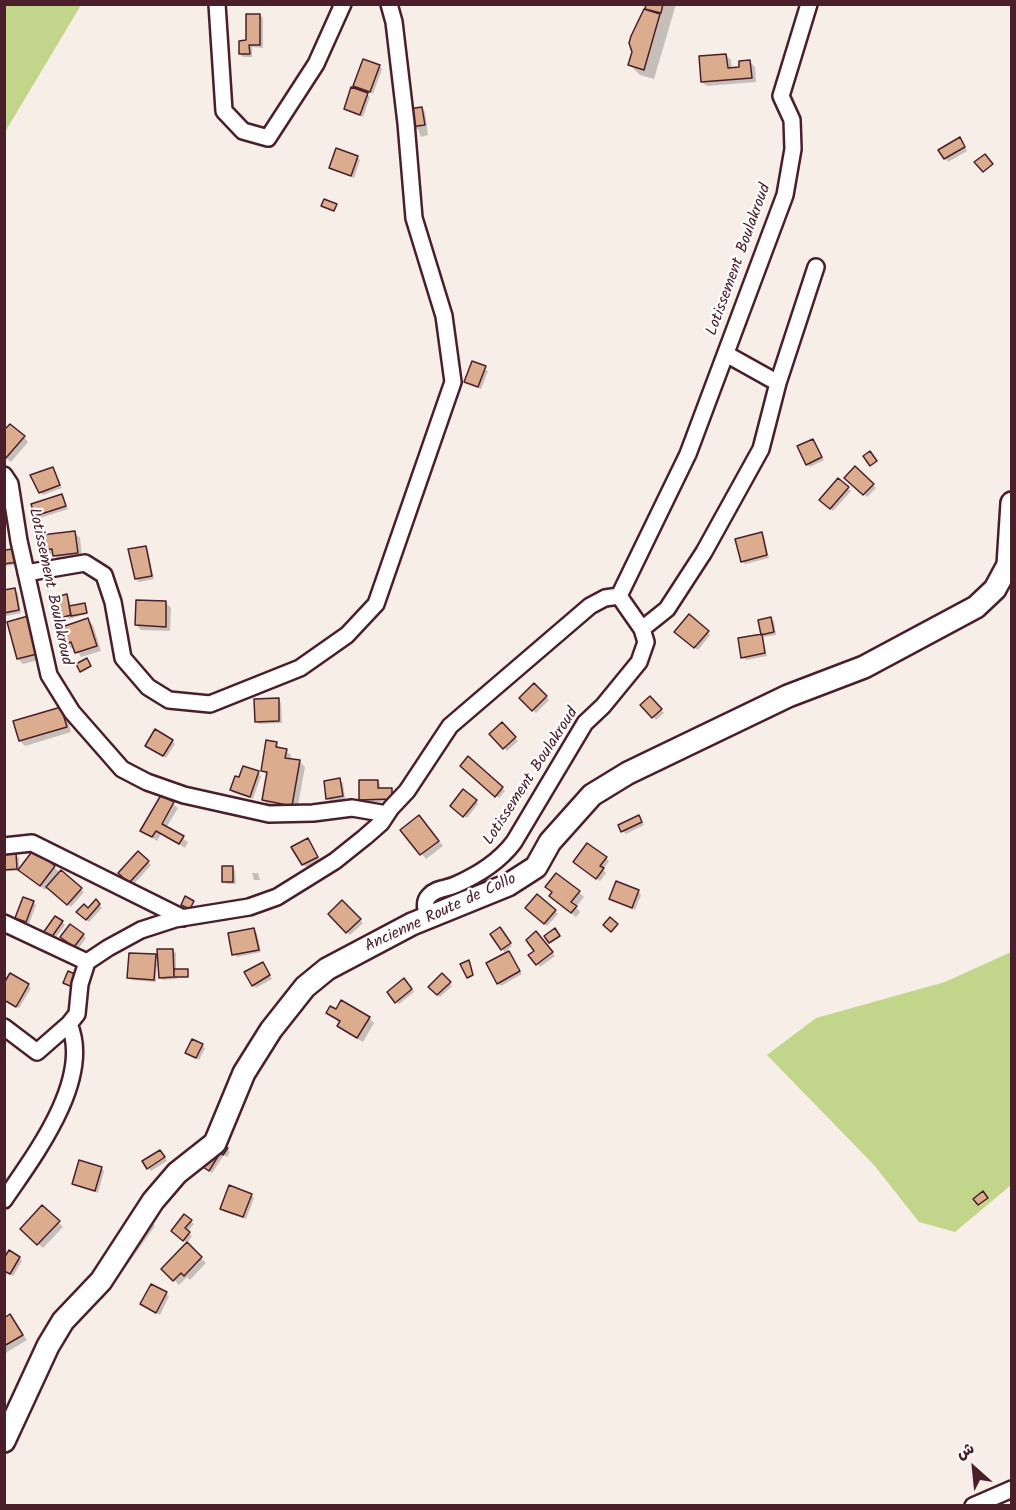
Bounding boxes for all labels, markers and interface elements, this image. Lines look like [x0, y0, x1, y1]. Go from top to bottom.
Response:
street label: Lotissement Boulakroud [704, 181, 776, 339]
street label: Lotissement Boulakroud [23, 507, 75, 667]
street label: Lotissement Boulakroud [480, 705, 584, 849]
street label: Ancienne Route de Collo [362, 871, 520, 957]
text: ش [952, 1436, 979, 1467]
north arrow [944, 1438, 1004, 1498]

